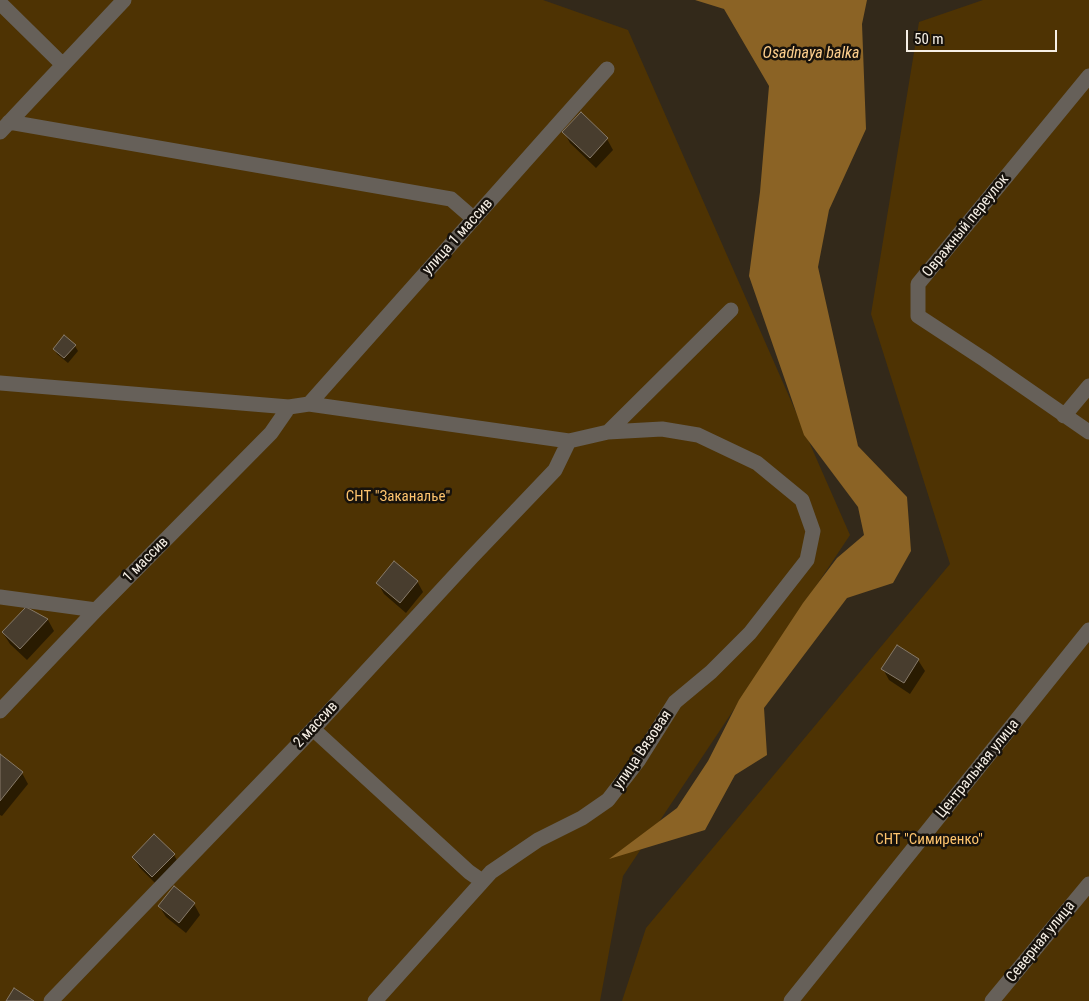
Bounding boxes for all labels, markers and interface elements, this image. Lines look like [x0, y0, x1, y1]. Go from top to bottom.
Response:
scale bar [909, 20, 1060, 52]
text: 50 m [914, 30, 944, 48]
water label: Osadnaya balka [763, 44, 859, 64]
street label: Овражный переулок [919, 171, 1013, 281]
street label: улица 1 массив [419, 195, 497, 279]
park label: СНТ "Заканалье" [346, 488, 450, 506]
street label: 1 массив [120, 534, 172, 586]
street label: 2 массив [290, 698, 342, 752]
street label: улица Вязовая [610, 707, 676, 793]
street label: Центральная улица [933, 716, 1023, 822]
park label: СНТ "Симиренко" [875, 831, 983, 849]
street label: Северная улица [1003, 898, 1079, 986]

